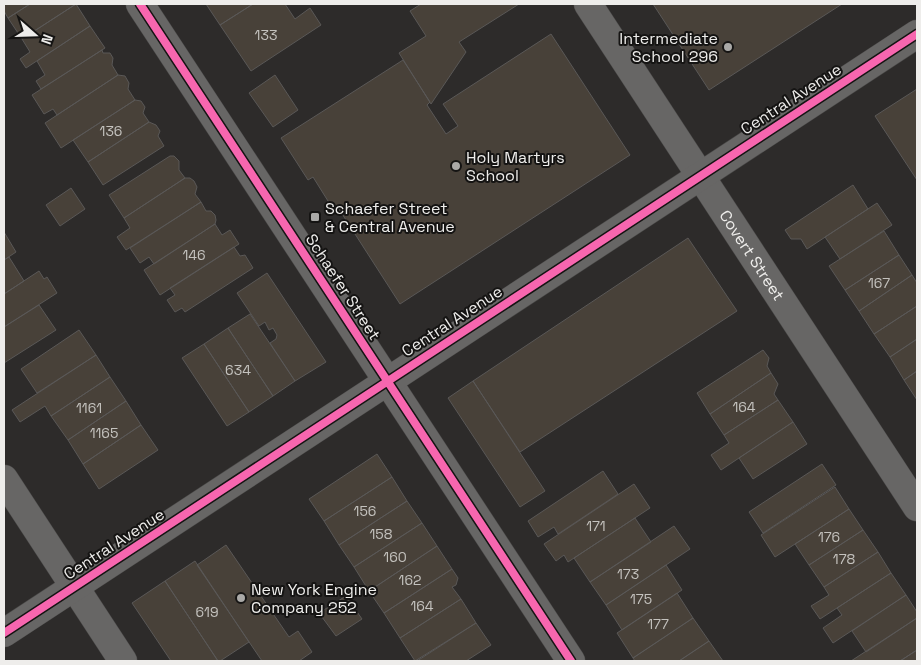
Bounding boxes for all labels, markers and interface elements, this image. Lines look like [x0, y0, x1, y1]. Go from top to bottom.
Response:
north arrow [10, 10, 60, 60]
house number: 133 [255, 26, 277, 44]
place label: Intermediate School 296 [619, 28, 718, 67]
text: N [37, 32, 57, 47]
marker: Intermediate School 296 [722, 41, 734, 53]
street label: Central Avenue [737, 59, 845, 139]
house number: 136 [100, 122, 122, 140]
place label: Holy Martyrs School [466, 147, 565, 186]
marker: Holy Martyrs School [450, 160, 462, 172]
place label: Schaefer Street & Central Avenue [325, 198, 455, 237]
street label: Covert Street [715, 206, 790, 304]
marker: Schaefer Street & Central Avenue [309, 211, 321, 223]
street label: Schaefer Street [301, 230, 385, 344]
house number: 146 [182, 246, 206, 264]
house number: 167 [868, 274, 890, 292]
street label: Central Avenue [398, 281, 506, 361]
house number: 634 [225, 361, 251, 379]
house number: 164 [732, 398, 756, 416]
house number: 1161 [76, 399, 102, 417]
house number: 1165 [90, 424, 118, 442]
house number: 156 [354, 502, 376, 520]
street label: Central Avenue [60, 504, 168, 584]
house number: 171 [586, 517, 606, 535]
house number: 158 [370, 525, 393, 543]
house number: 176 [818, 528, 840, 546]
house number: 160 [383, 548, 407, 566]
house number: 178 [833, 550, 855, 568]
house number: 173 [617, 565, 639, 583]
house number: 162 [399, 571, 421, 589]
place label: New York Engine Company 252 [251, 579, 377, 618]
house number: 175 [630, 590, 652, 608]
marker: New York Engine Company 252 [235, 592, 247, 604]
house number: 164 [410, 597, 434, 615]
house number: 619 [196, 603, 218, 621]
house number: 177 [647, 615, 669, 633]

